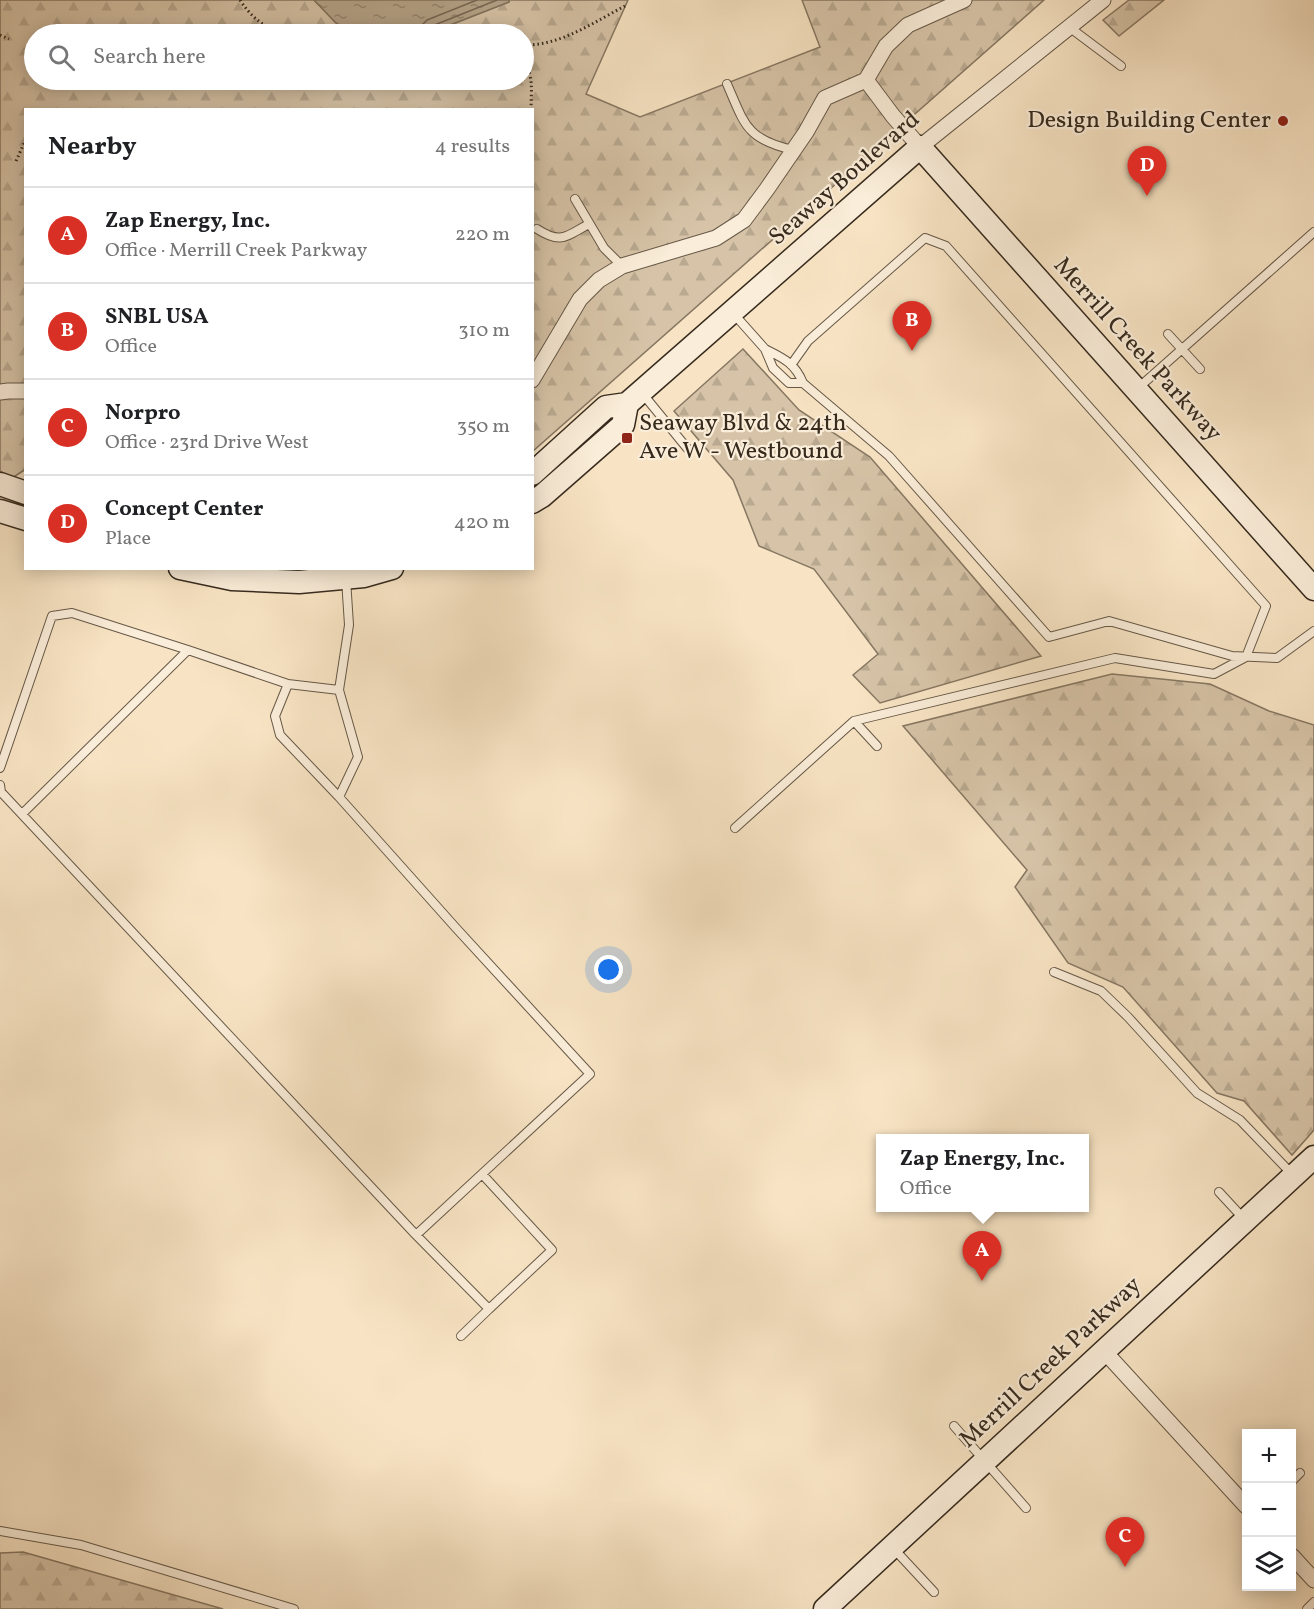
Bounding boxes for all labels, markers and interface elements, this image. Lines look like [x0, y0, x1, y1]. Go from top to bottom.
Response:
search box [24, 24, 534, 90]
icon: search [45, 41, 78, 74]
text: Search here [93, 42, 206, 73]
street label: Seaway Boulevard [762, 104, 928, 254]
place label: Design Building Center [1027, 104, 1271, 138]
marker: Design Building Center [1276, 114, 1290, 128]
text: Nearby [48, 129, 137, 165]
text: 4 results [435, 133, 510, 161]
pin: D [1128, 146, 1166, 196]
text: Zap Energy, Inc. [105, 206, 271, 237]
text: A [60, 221, 75, 249]
text: 220 m [455, 221, 510, 249]
text: Office · Merrill Creek Parkway [105, 237, 367, 265]
street label: Merrill Creek Parkway [1045, 250, 1229, 450]
text: SNBL USA [105, 302, 209, 333]
pin: B [892, 302, 932, 351]
text: B [61, 317, 74, 345]
text: 310 m [458, 317, 510, 345]
text: Office [105, 333, 157, 361]
text: Norpro [105, 398, 181, 429]
place label: Seaway Blvd & 24th Ave W - Westbound [639, 407, 846, 469]
text: C [61, 413, 74, 441]
text: 350 m [457, 413, 510, 441]
text: Office · 23rd Drive West [105, 429, 309, 457]
marker: Seaway Blvd & 24th Ave W - Westbound [620, 431, 634, 445]
text: Concept Center [105, 494, 263, 525]
text: D [60, 509, 75, 537]
text: 420 m [454, 509, 510, 537]
text: Place [105, 525, 151, 553]
your location [594, 955, 623, 984]
popup [876, 1134, 1089, 1212]
text: Zap Energy, Inc. [900, 1144, 1065, 1175]
text: Office [900, 1175, 952, 1203]
pin: A [962, 1232, 1002, 1281]
street label: Merrill Creek Parkway [952, 1269, 1150, 1457]
map controls [1242, 1429, 1296, 1591]
button: + [1242, 1429, 1296, 1483]
button: − [1242, 1483, 1296, 1537]
pin: C [1106, 1518, 1144, 1567]
button: layers [1242, 1537, 1296, 1591]

